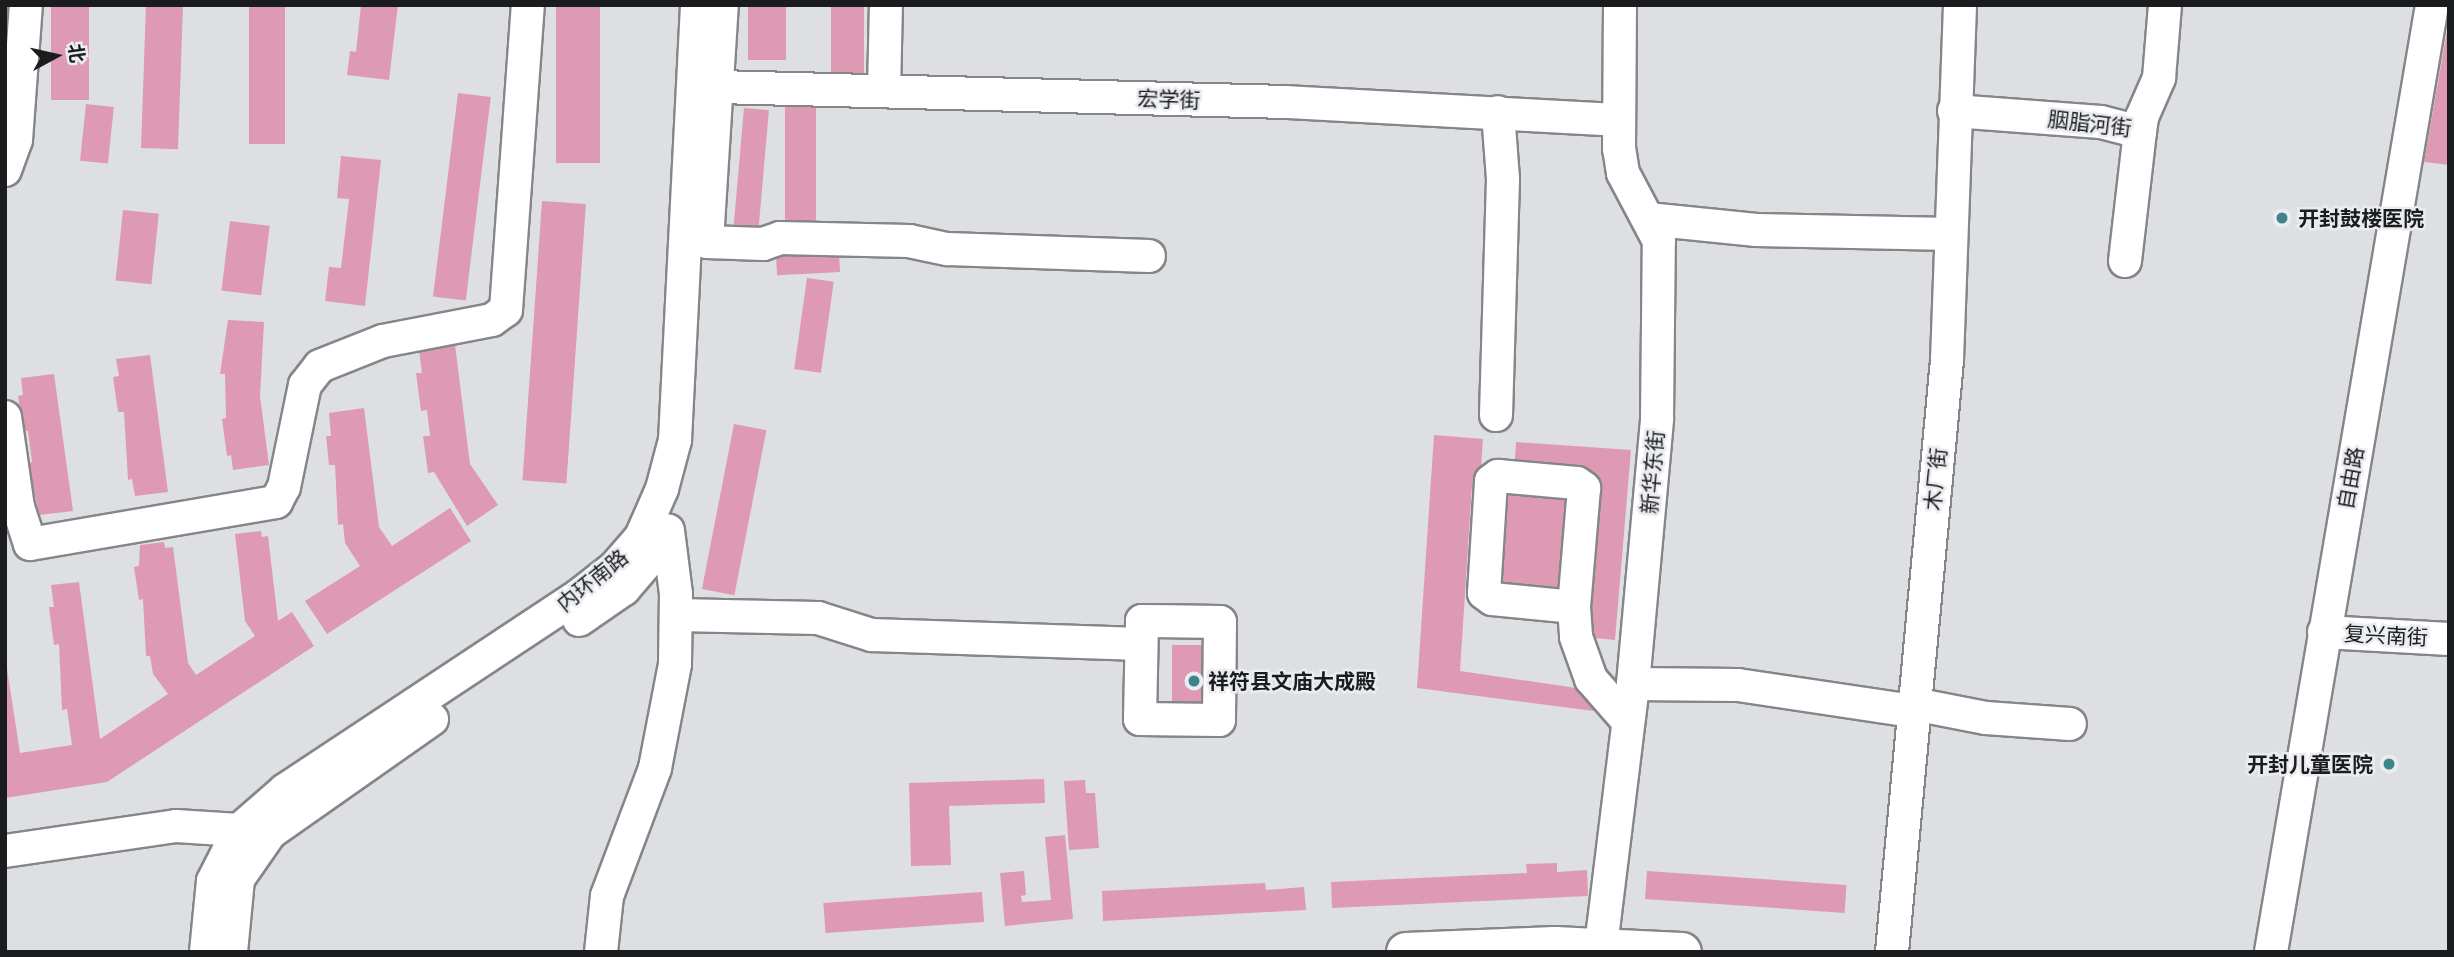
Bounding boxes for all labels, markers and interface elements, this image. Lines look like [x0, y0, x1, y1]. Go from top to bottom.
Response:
north arrow [21, 21, 91, 91]
text: 北 [65, 42, 89, 64]
street label: 宏学街 [1137, 85, 1201, 113]
street label: 胭脂河街 [2047, 105, 2133, 141]
place label: 开封鼓楼医院 [2298, 205, 2424, 231]
marker: 开封鼓楼医院 [2272, 208, 2292, 228]
street label: 新华东街 [1636, 429, 1668, 515]
street label: 自由路 [2332, 445, 2368, 511]
street label: 木厂街 [1919, 446, 1951, 512]
street label: 内环南路 [551, 544, 633, 616]
street label: 复兴南街 [2343, 620, 2429, 650]
place label: 祥符县文庙大成殿 [1208, 668, 1376, 694]
marker: 祥符县文庙大成殿 [1186, 673, 1202, 689]
place label: 开封儿童医院 [2247, 751, 2373, 777]
marker: 开封儿童医院 [2379, 754, 2399, 774]

